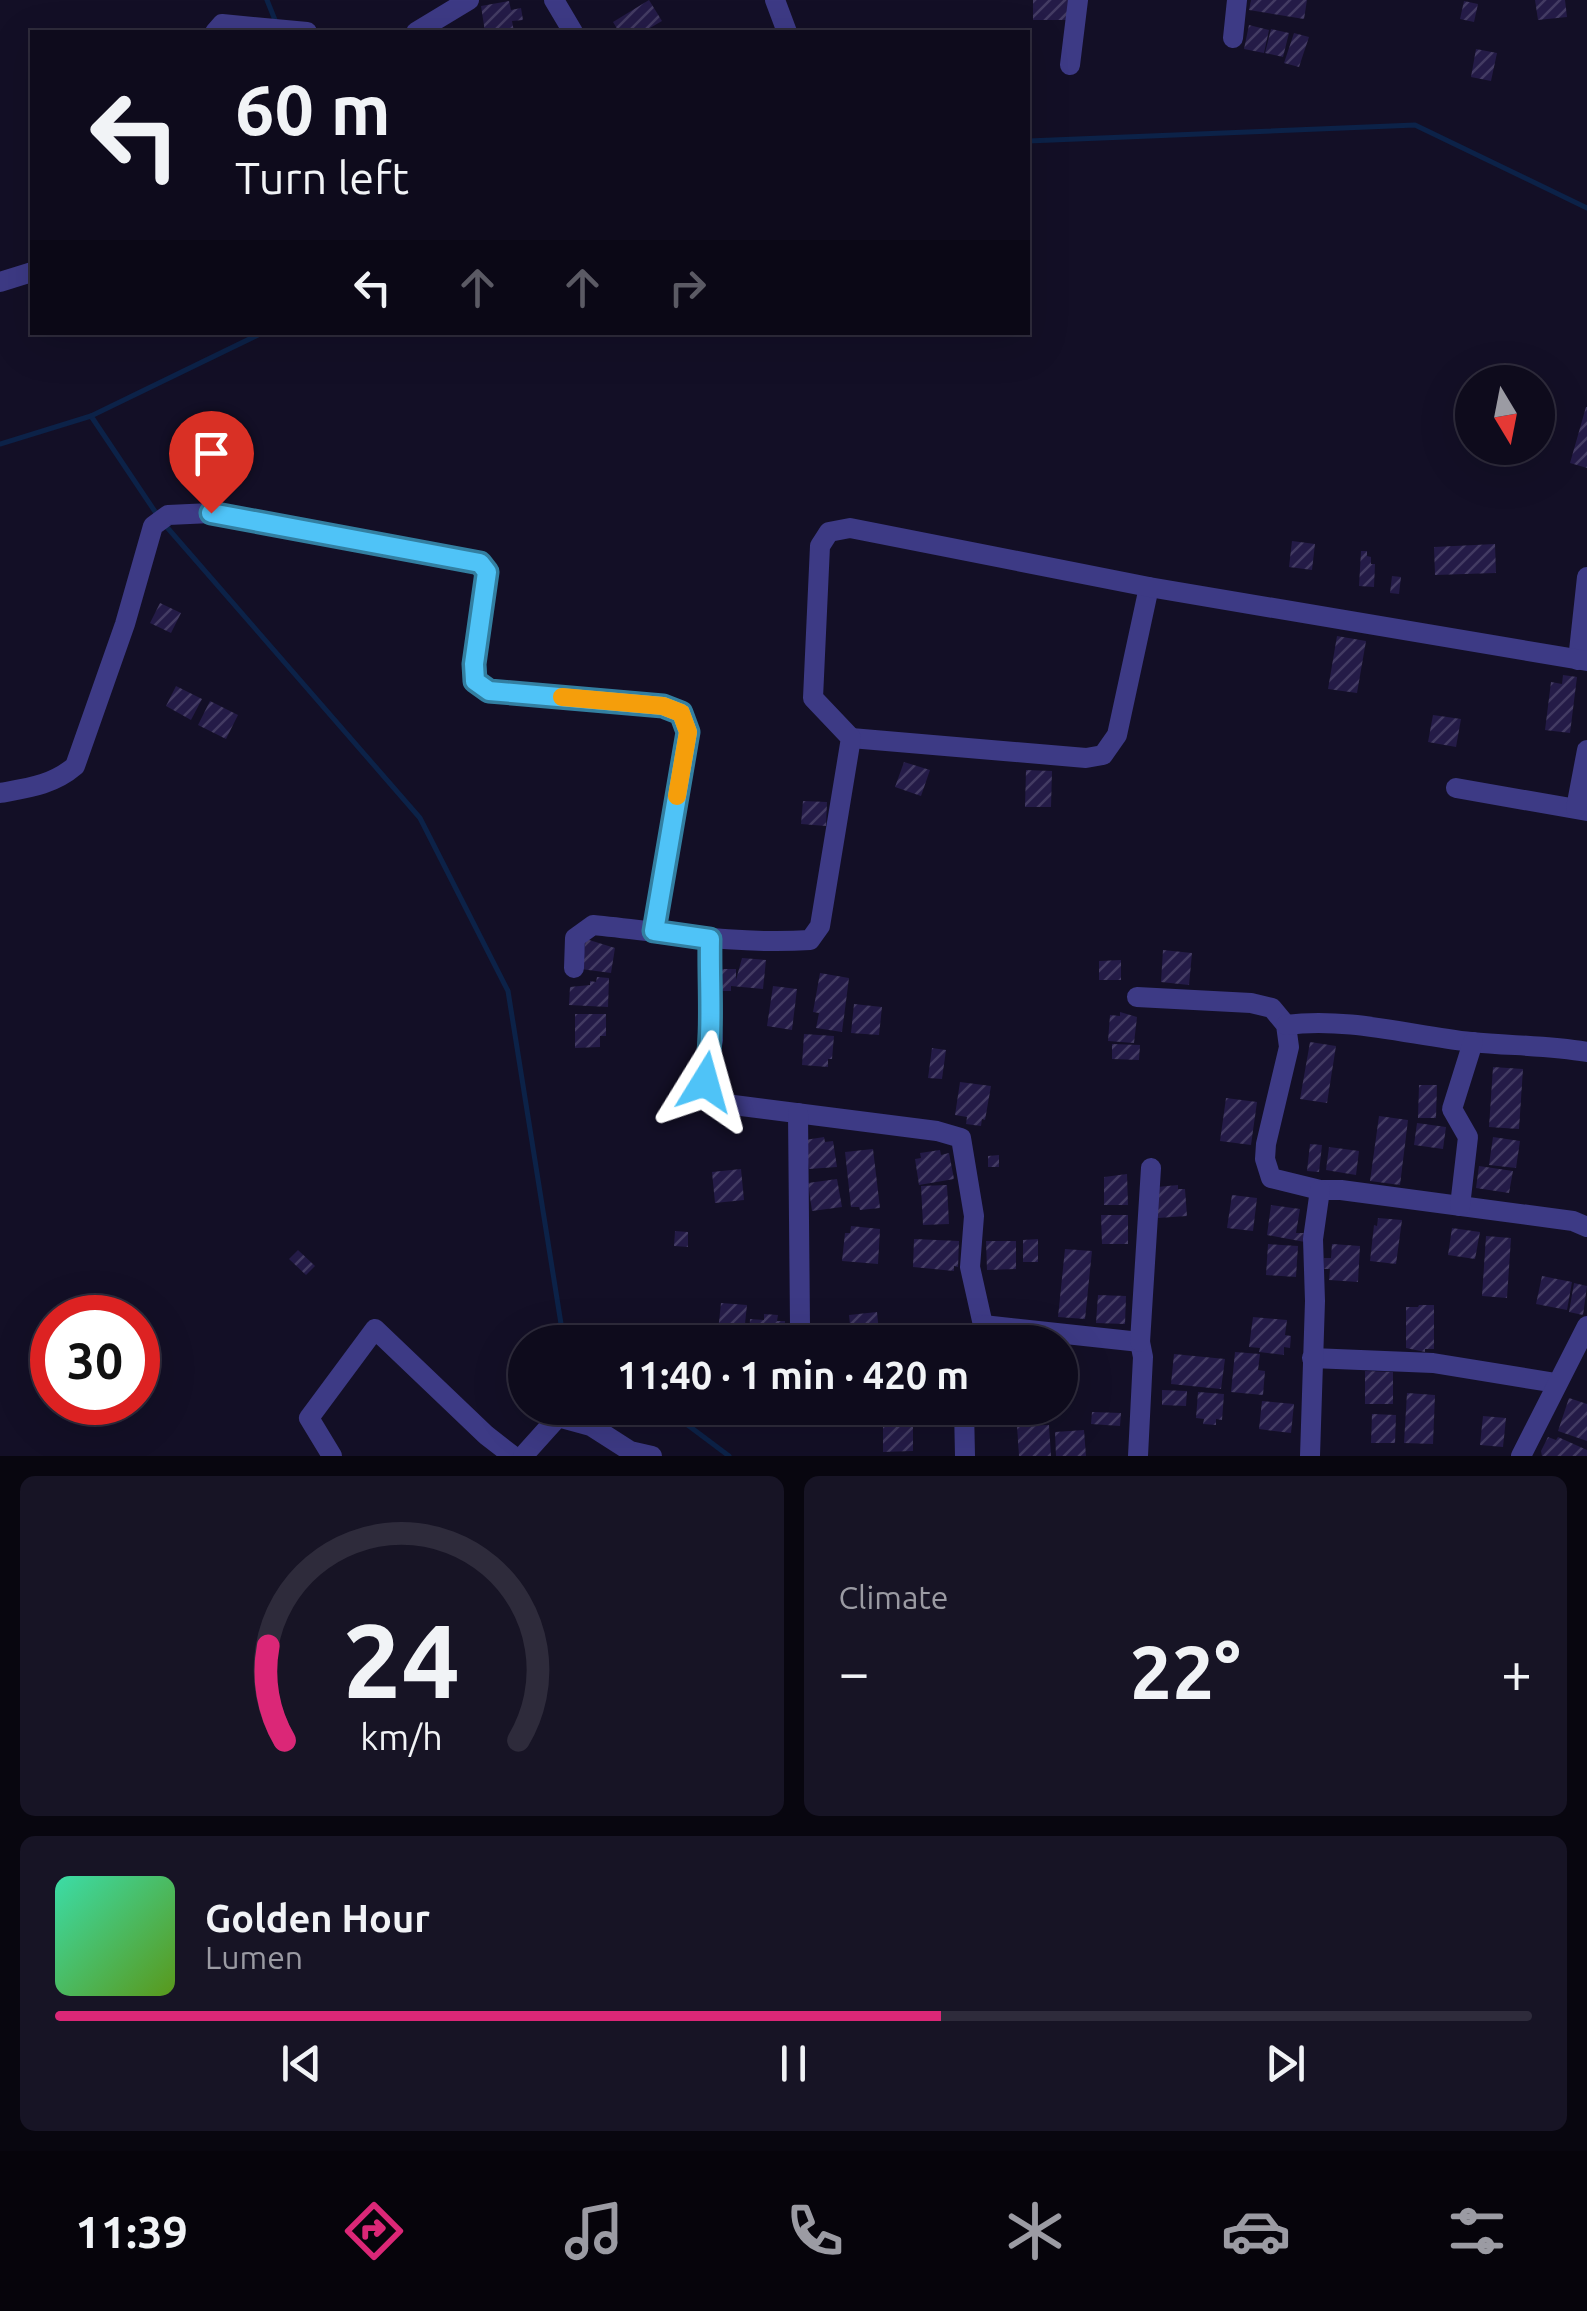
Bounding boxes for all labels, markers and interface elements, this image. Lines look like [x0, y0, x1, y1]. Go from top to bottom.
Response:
icon: left [70, 70, 200, 200]
text: 60 m [235, 70, 391, 148]
text: Turn left [235, 152, 409, 203]
icon: left [345, 260, 400, 315]
icon: ahead [450, 260, 505, 315]
icon: ahead [555, 260, 610, 315]
icon: right [660, 260, 715, 315]
north arrow [1455, 365, 1555, 465]
map controls [1455, 365, 1555, 465]
pin [169, 411, 254, 514]
icon: arrive [184, 426, 239, 481]
position arrow [653, 1030, 757, 1134]
speed limit sign: 30 [30, 1295, 160, 1425]
text: 11:40 · 1 min · 420 m [617, 1354, 969, 1396]
text: Climate [839, 1579, 949, 1615]
text: 24 [343, 1601, 460, 1718]
text: 22° [1130, 1629, 1241, 1713]
text: − [839, 1641, 870, 1702]
text: + [1501, 1641, 1532, 1702]
text: km/h [360, 1717, 443, 1757]
text: Golden Hour [205, 1897, 430, 1939]
text: Lumen [205, 1939, 303, 1975]
icon: previous [274, 2036, 329, 2091]
icon: pause [766, 2036, 821, 2091]
icon: next [1258, 2036, 1313, 2091]
icon: directions [339, 2196, 409, 2266]
icon: music [559, 2196, 629, 2266]
icon: phone [780, 2196, 850, 2266]
icon: climate [1000, 2196, 1070, 2266]
icon: car [1221, 2196, 1291, 2266]
icon: filters [1442, 2196, 1512, 2266]
text: 11:39 [75, 2206, 188, 2257]

